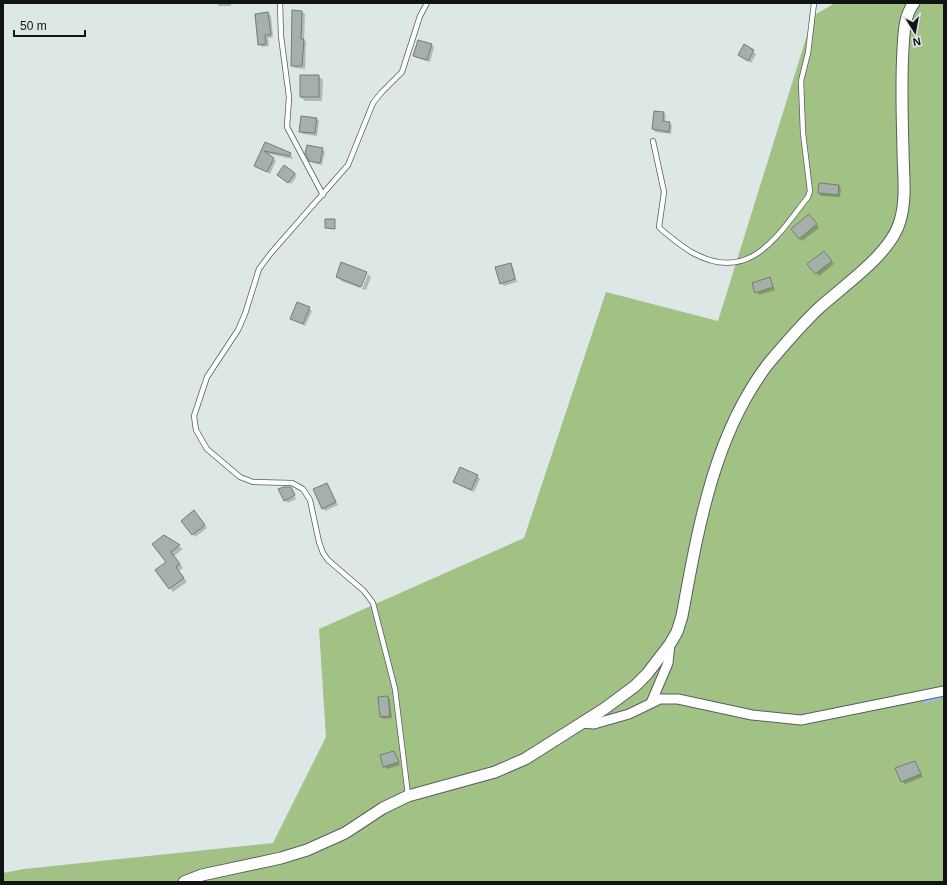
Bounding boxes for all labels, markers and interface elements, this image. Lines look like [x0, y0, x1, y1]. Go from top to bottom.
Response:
scale bar [14, 12, 85, 38]
north arrow [895, 12, 935, 52]
text: 50 m [20, 19, 47, 33]
text: N [912, 35, 922, 48]

